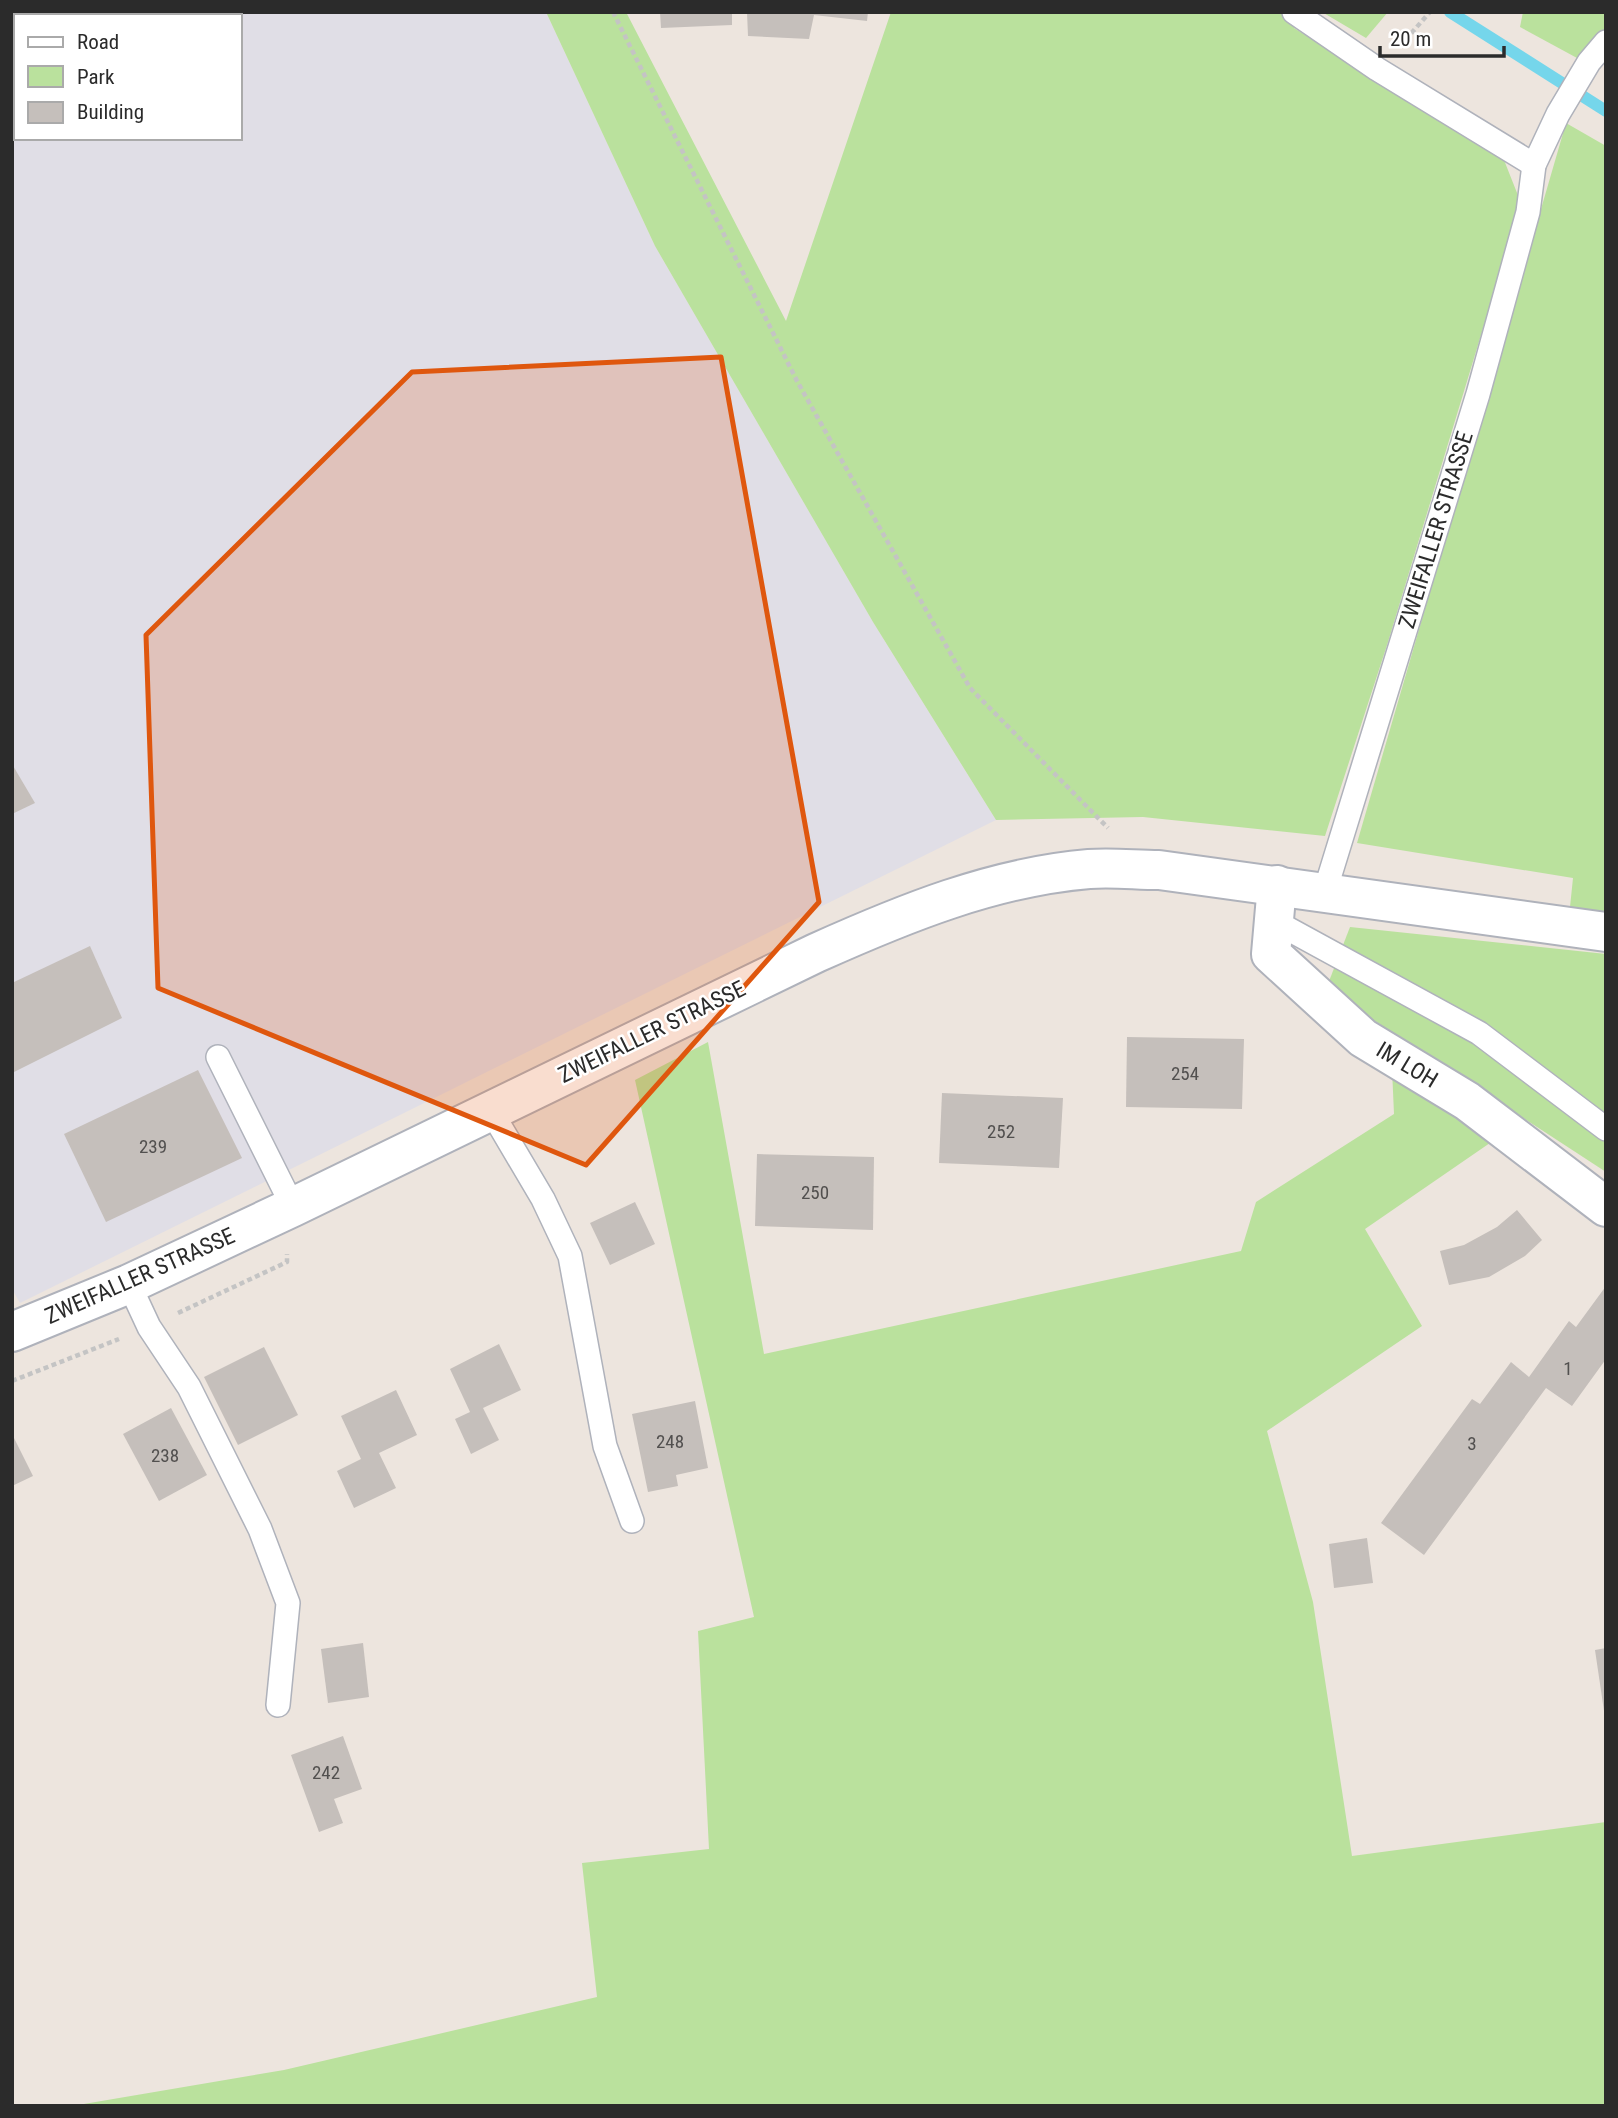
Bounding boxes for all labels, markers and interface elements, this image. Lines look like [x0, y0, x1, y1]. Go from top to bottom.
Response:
legend [14, 14, 242, 140]
scale bar [1380, 14, 1504, 58]
text: 20 m [1390, 27, 1431, 51]
text: Road [77, 30, 119, 54]
text: Park [77, 65, 115, 89]
text: Building [77, 100, 144, 124]
street label: ZWEIFALLER STRASSE [1393, 428, 1479, 632]
street label: ZWEIFALLER STRASSE [554, 975, 750, 1089]
street label: IM LOH [1371, 1036, 1443, 1094]
house number: 254 [1171, 1062, 1199, 1085]
house number: 252 [987, 1120, 1015, 1143]
house number: 239 [139, 1135, 167, 1158]
house number: 250 [801, 1181, 829, 1204]
street label: ZWEIFALLER STRASSE [41, 1222, 239, 1330]
house number: 1 [1563, 1357, 1573, 1380]
house number: 248 [656, 1430, 684, 1453]
house number: 3 [1467, 1432, 1477, 1455]
house number: 238 [151, 1444, 179, 1467]
house number: 242 [312, 1761, 340, 1784]

